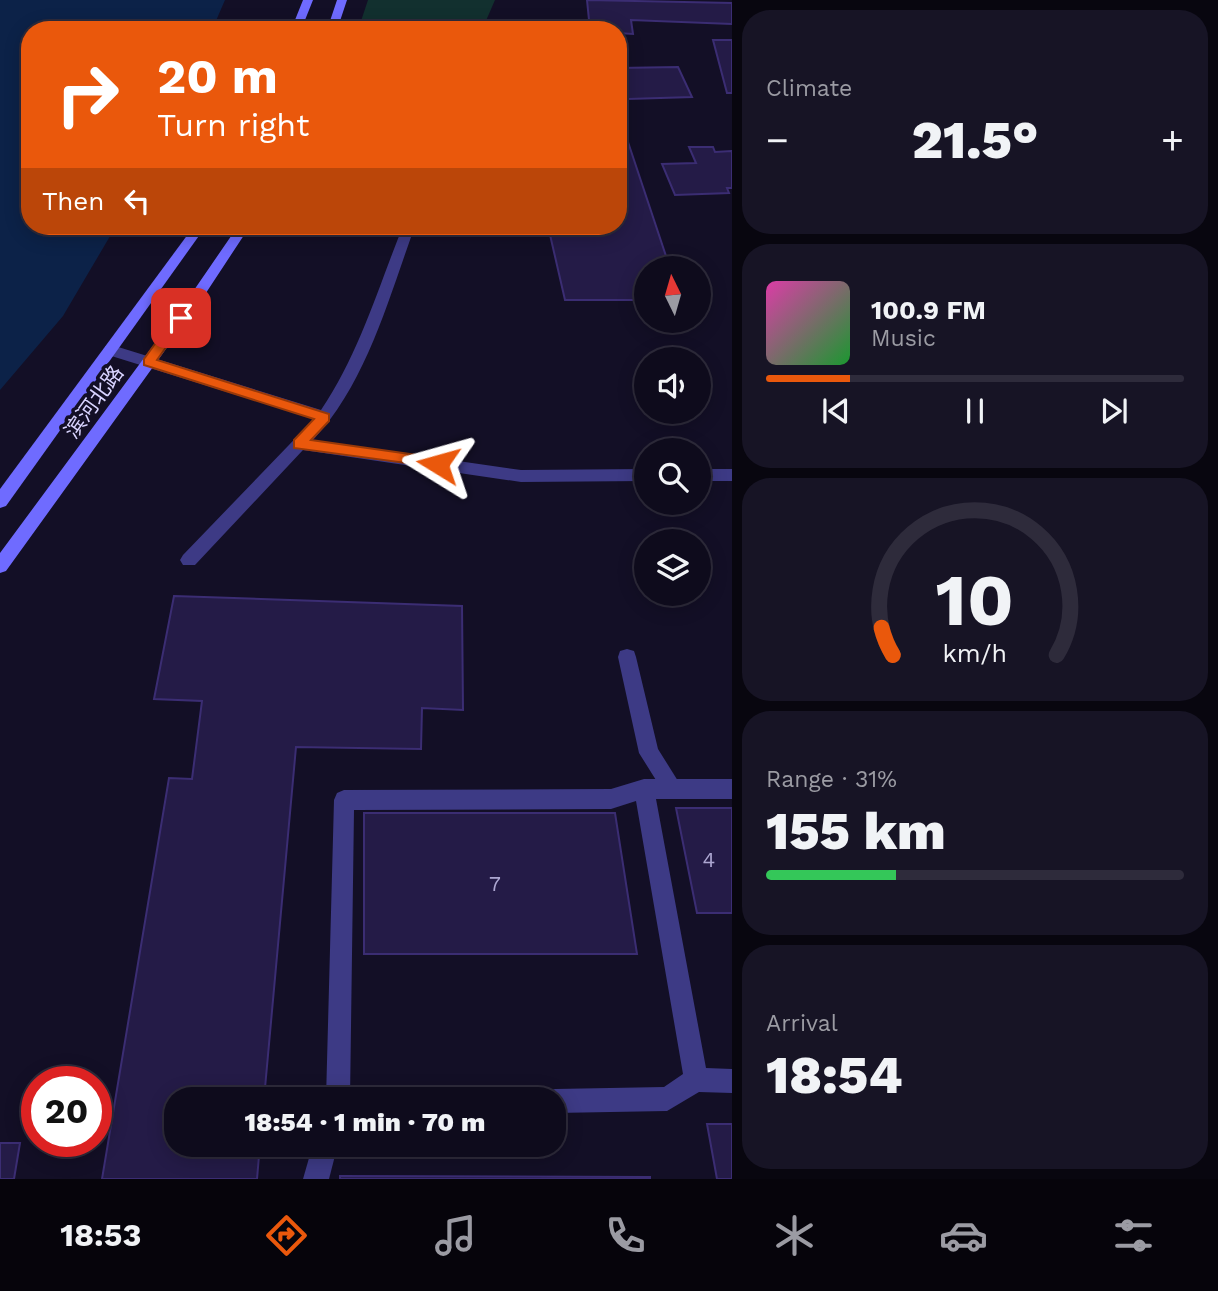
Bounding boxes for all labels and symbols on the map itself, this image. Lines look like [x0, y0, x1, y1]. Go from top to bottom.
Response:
north arrow [634, 256, 710, 332]
pin [151, 288, 211, 348]
street label: 滨河北路 [59, 360, 128, 443]
position arrow [401, 427, 475, 501]
house number: 4 [703, 847, 715, 872]
house number: 7 [489, 871, 501, 896]
speed limit sign: 20 [21, 1066, 112, 1157]

